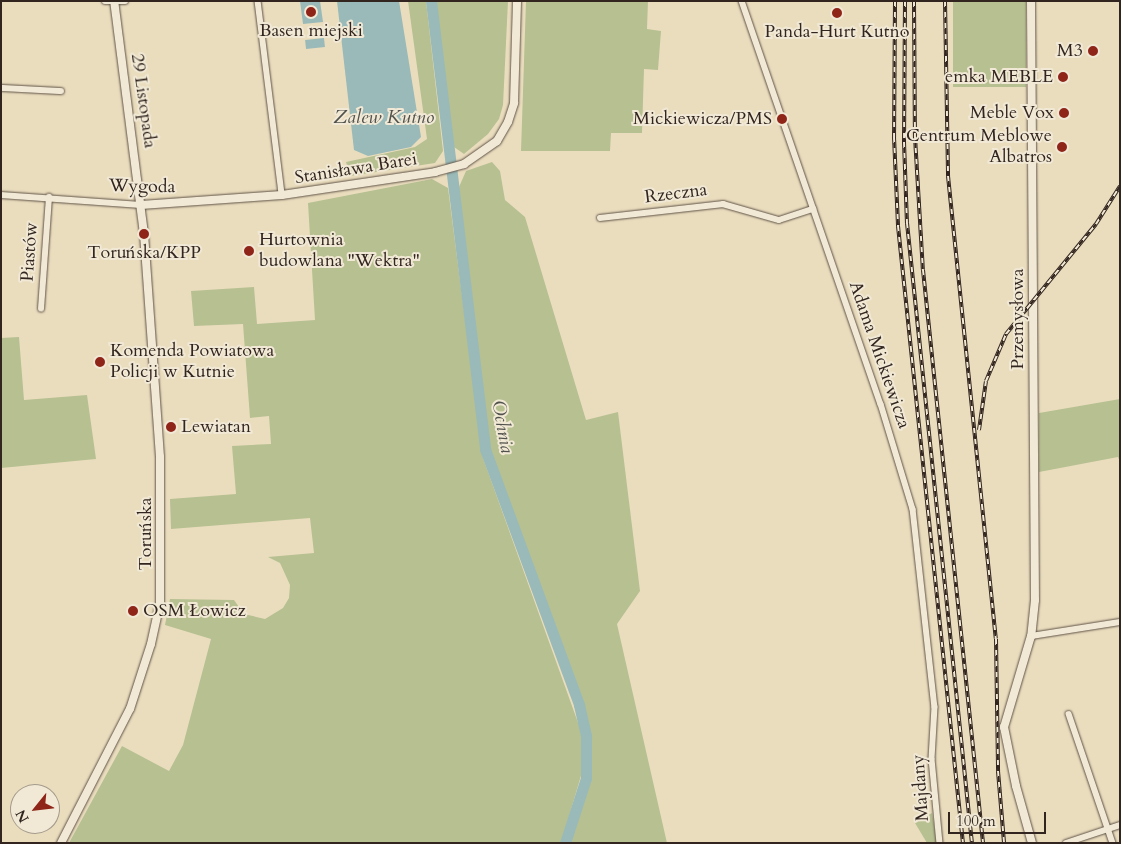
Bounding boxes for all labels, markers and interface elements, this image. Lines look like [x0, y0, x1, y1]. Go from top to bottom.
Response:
marker: Basen miejski [305, 6, 317, 18]
marker: Panda-Hurt Kutno [831, 7, 843, 19]
place label: Basen miejski [259, 20, 363, 42]
place label: Panda-Hurt Kutno [765, 21, 909, 43]
place label: M3 [1057, 40, 1083, 62]
marker: M3 [1087, 45, 1099, 57]
street label: 29 Listopada [126, 52, 160, 150]
place label: emka MEBLE [945, 66, 1053, 88]
marker: emka MEBLE [1057, 71, 1069, 83]
place label: Meble Vox [970, 102, 1054, 124]
water label: Zalew Kutno [334, 107, 434, 129]
marker: Meble Vox [1058, 107, 1070, 119]
place label: Mickiewicza/PMS [633, 108, 772, 130]
marker: Mickiewicza/PMS [776, 113, 788, 125]
place label: Centrum Meblowe Albatros [906, 126, 1052, 168]
marker: Centrum Meblowe Albatros [1056, 141, 1068, 153]
street label: Stanisława Barei [293, 149, 419, 189]
street label: Wygoda [109, 176, 175, 198]
street label: Rzeczna [643, 179, 709, 209]
street label: Piastów [17, 222, 43, 282]
marker: Toruńska/KPP [138, 228, 150, 240]
place label: Hurtownia budowlana "Wektra" [259, 230, 420, 272]
place label: Toruńska/KPP [87, 242, 201, 264]
marker: Hurtownia budowlana "Wektra" [243, 245, 255, 257]
street label: Przemysłowa [1007, 268, 1029, 370]
street label: Adama Mickiewicza [844, 278, 914, 432]
place label: Komenda Powiatowa Policji w Kutnie [110, 341, 274, 384]
marker: Komenda Powiatowa Policji w Kutnie [94, 356, 106, 368]
water label: Ochnia [486, 399, 518, 455]
place label: Lewiatan [181, 416, 251, 438]
marker: Lewiatan [165, 421, 177, 433]
street label: Toruńska [135, 497, 157, 571]
place label: OSM Łowicz [143, 600, 246, 622]
marker: OSM Łowicz [127, 605, 139, 617]
street label: Majdany [908, 754, 934, 822]
north arrow [10, 784, 60, 834]
scale bar [951, 802, 1048, 834]
text: N [11, 806, 34, 826]
text: 100 m [956, 811, 996, 831]

